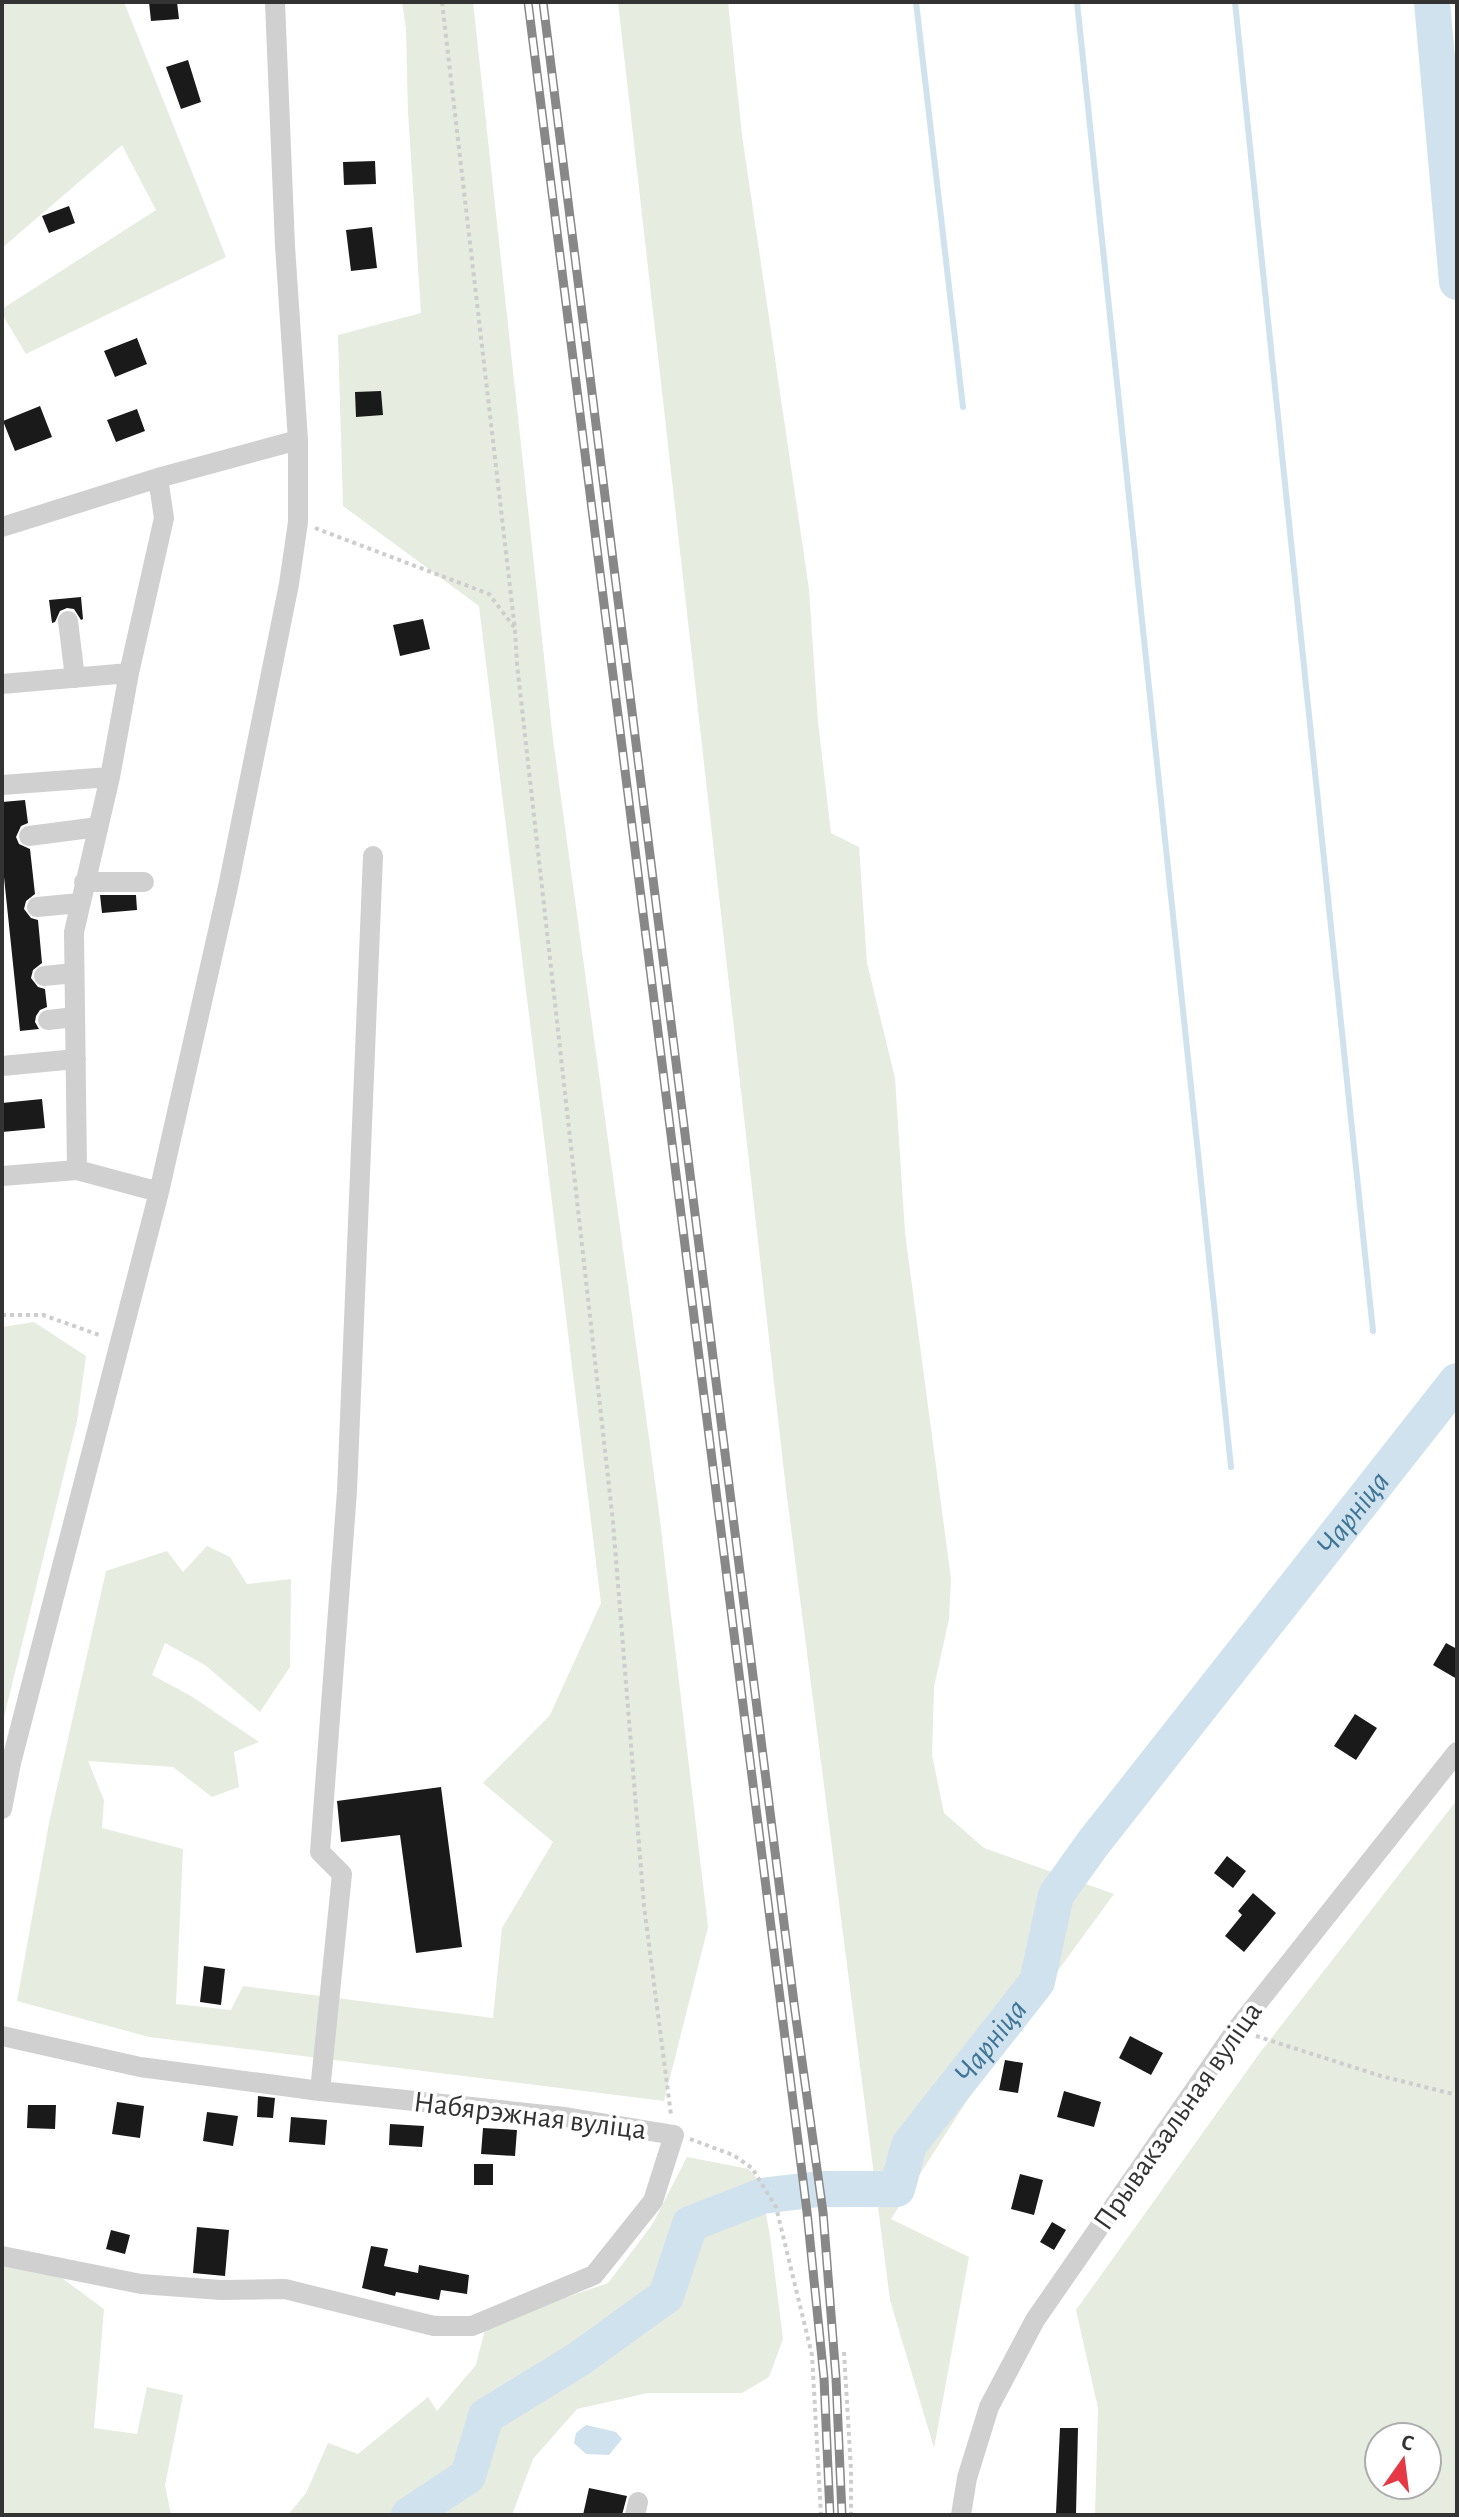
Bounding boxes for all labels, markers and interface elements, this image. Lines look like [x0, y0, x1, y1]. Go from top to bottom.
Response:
water label: Чарніца [1310, 1465, 1395, 1561]
water label: Чарніца [948, 1993, 1033, 2089]
street label: Прывакзальная вуліца [1088, 1996, 1268, 2236]
street label: Набярэжная вуліца [412, 2087, 648, 2145]
north arrow [1363, 2421, 1443, 2501]
text: С [1399, 2430, 1416, 2455]

